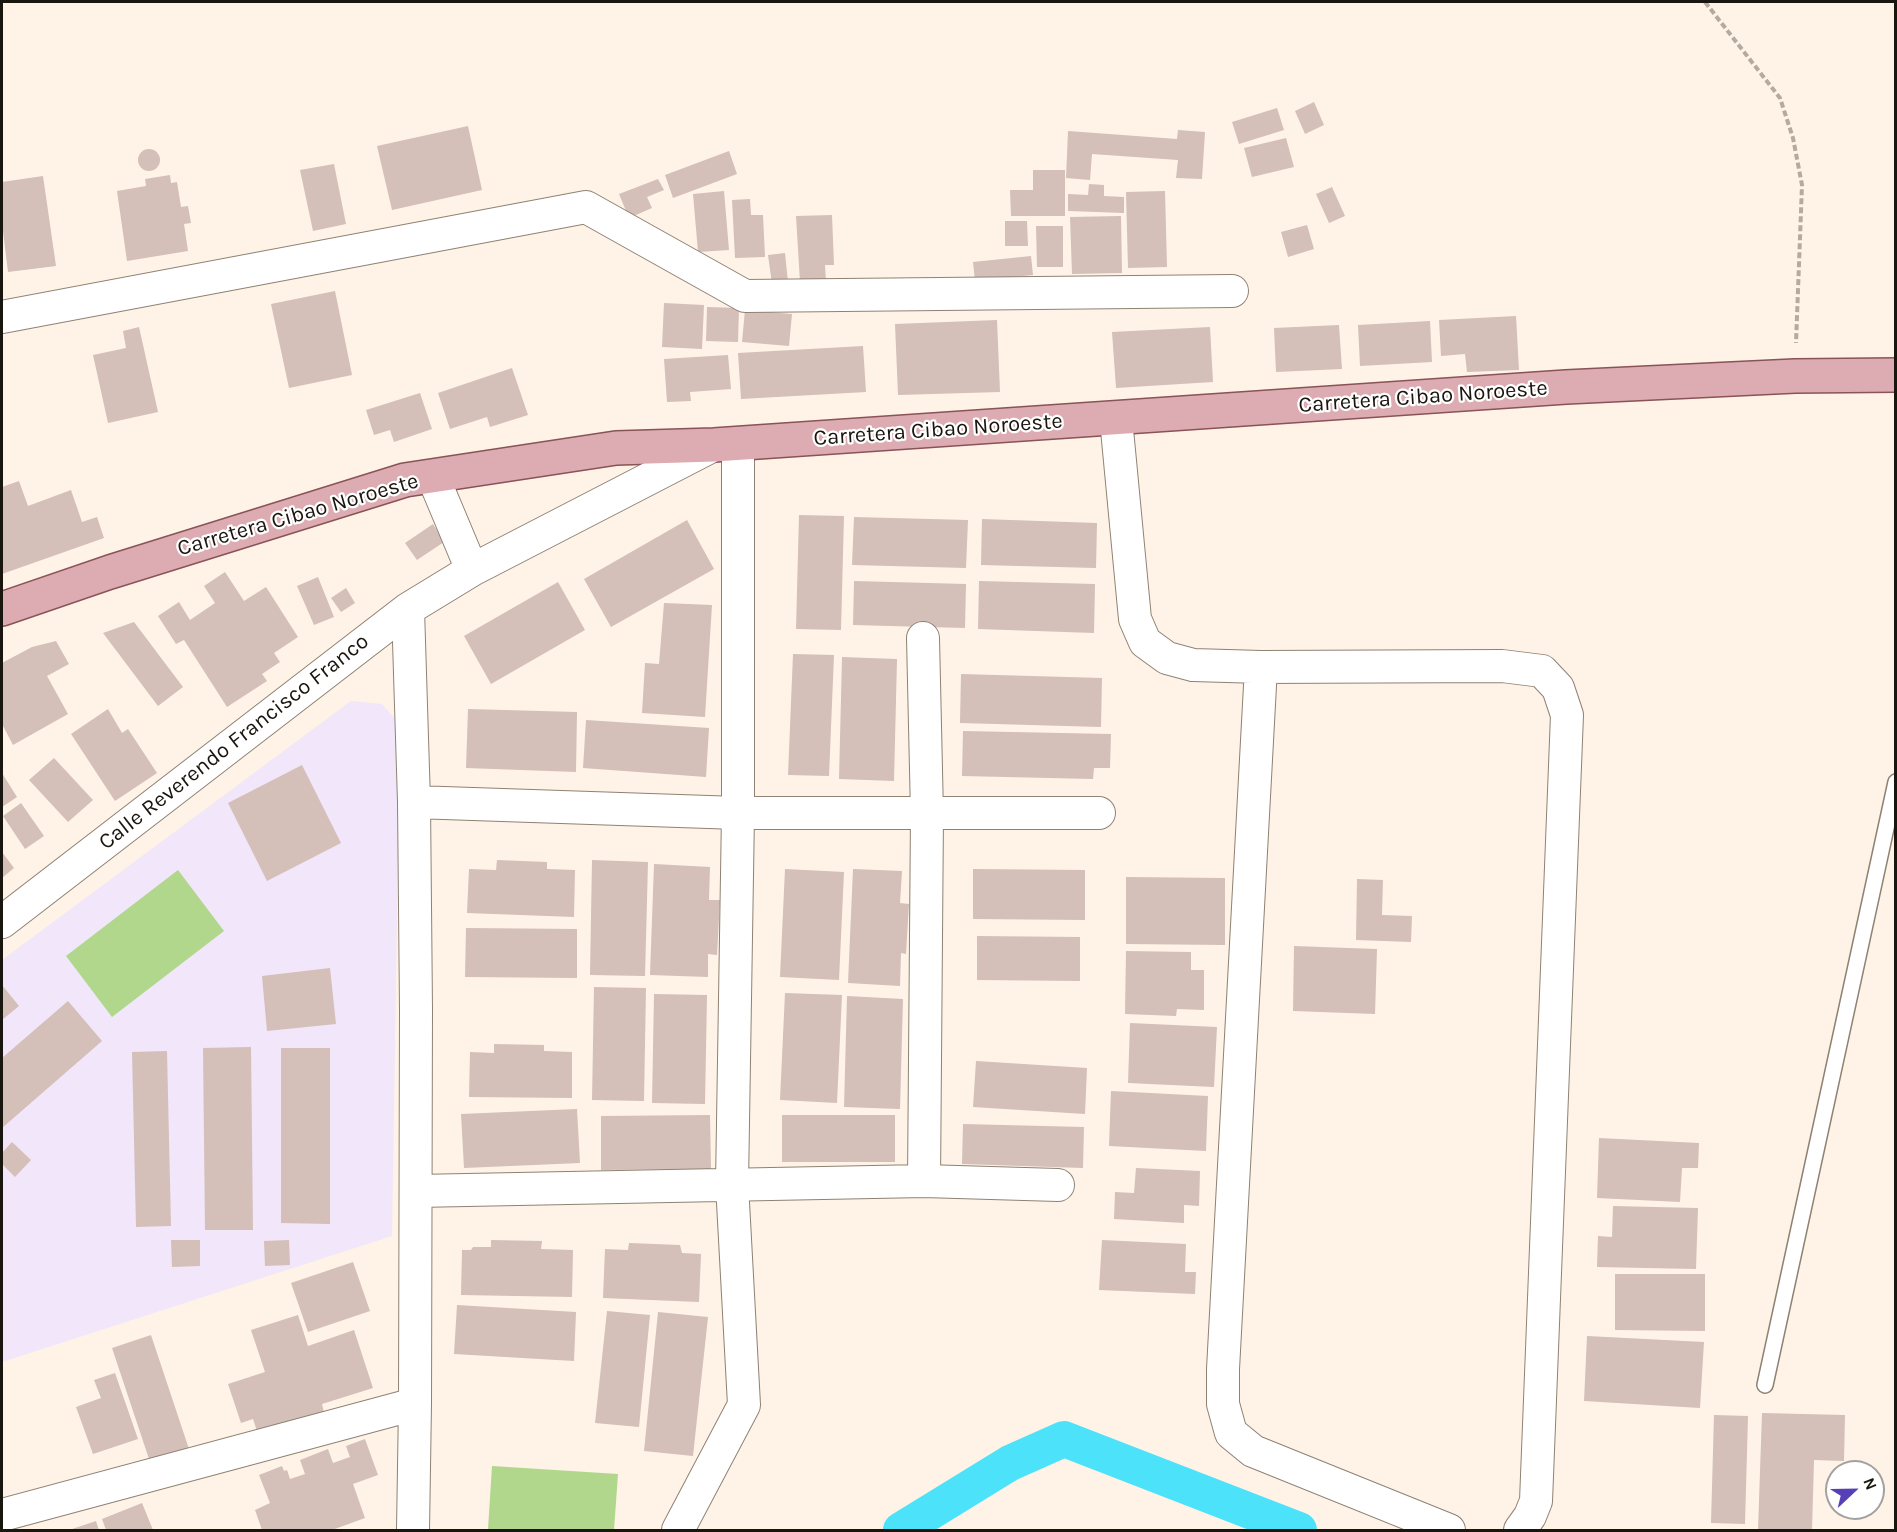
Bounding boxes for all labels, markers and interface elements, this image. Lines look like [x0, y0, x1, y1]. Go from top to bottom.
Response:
street label: Carretera Cibao Noroeste [1298, 375, 1548, 419]
street label: Carretera Cibao Noroeste [813, 408, 1063, 452]
street label: Carretera Cibao Noroeste [174, 468, 422, 562]
street label: Calle Reverendo Francisco Franco [94, 628, 374, 856]
north arrow [1825, 1460, 1885, 1520]
text: N [1859, 1475, 1881, 1493]

